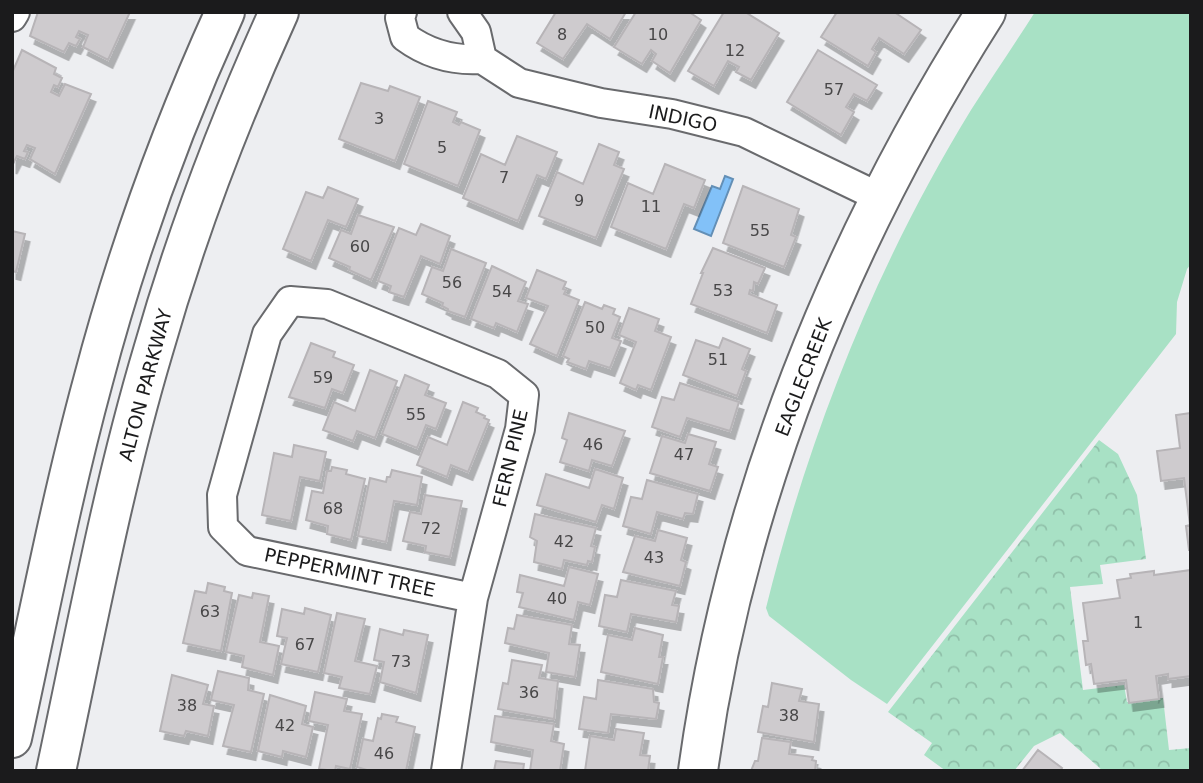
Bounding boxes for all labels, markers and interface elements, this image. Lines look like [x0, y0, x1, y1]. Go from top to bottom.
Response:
house number: 8 [557, 25, 567, 44]
house number: 10 [648, 25, 668, 44]
house number: 12 [725, 41, 745, 60]
house number: 57 [824, 80, 844, 99]
street label: INDIGO [647, 100, 719, 136]
house number: 3 [374, 109, 384, 128]
house number: 5 [437, 138, 447, 157]
house number: 7 [499, 168, 509, 187]
house number: 9 [574, 191, 584, 210]
house number: 11 [641, 197, 661, 216]
house number: 55 [750, 221, 770, 240]
house number: 60 [350, 237, 370, 256]
house number: 56 [442, 273, 462, 292]
house number: 53 [713, 281, 733, 300]
house number: 54 [492, 282, 512, 301]
street label: ALTON PARKWAY [114, 306, 176, 464]
street label: EAGLECREEK [770, 314, 836, 439]
house number: 50 [585, 318, 605, 337]
house number: 51 [708, 350, 728, 369]
house number: 59 [313, 368, 333, 387]
house number: 55 [406, 405, 426, 424]
street label: FERN PINE [488, 407, 532, 509]
house number: 46 [583, 435, 603, 454]
house number: 47 [674, 445, 694, 464]
house number: 68 [323, 499, 343, 518]
house number: 72 [421, 519, 441, 538]
house number: 42 [554, 532, 574, 551]
street label: PEPPERMINT TREE [262, 543, 438, 601]
house number: 43 [644, 548, 664, 567]
house number: 40 [547, 589, 567, 608]
house number: 63 [200, 602, 220, 621]
house number: 1 [1133, 613, 1143, 632]
house number: 67 [295, 635, 315, 654]
house number: 73 [391, 652, 411, 671]
house number: 36 [519, 683, 539, 702]
house number: 38 [177, 696, 197, 715]
house number: 38 [779, 706, 799, 725]
house number: 42 [275, 716, 295, 735]
house number: 46 [374, 744, 394, 763]

